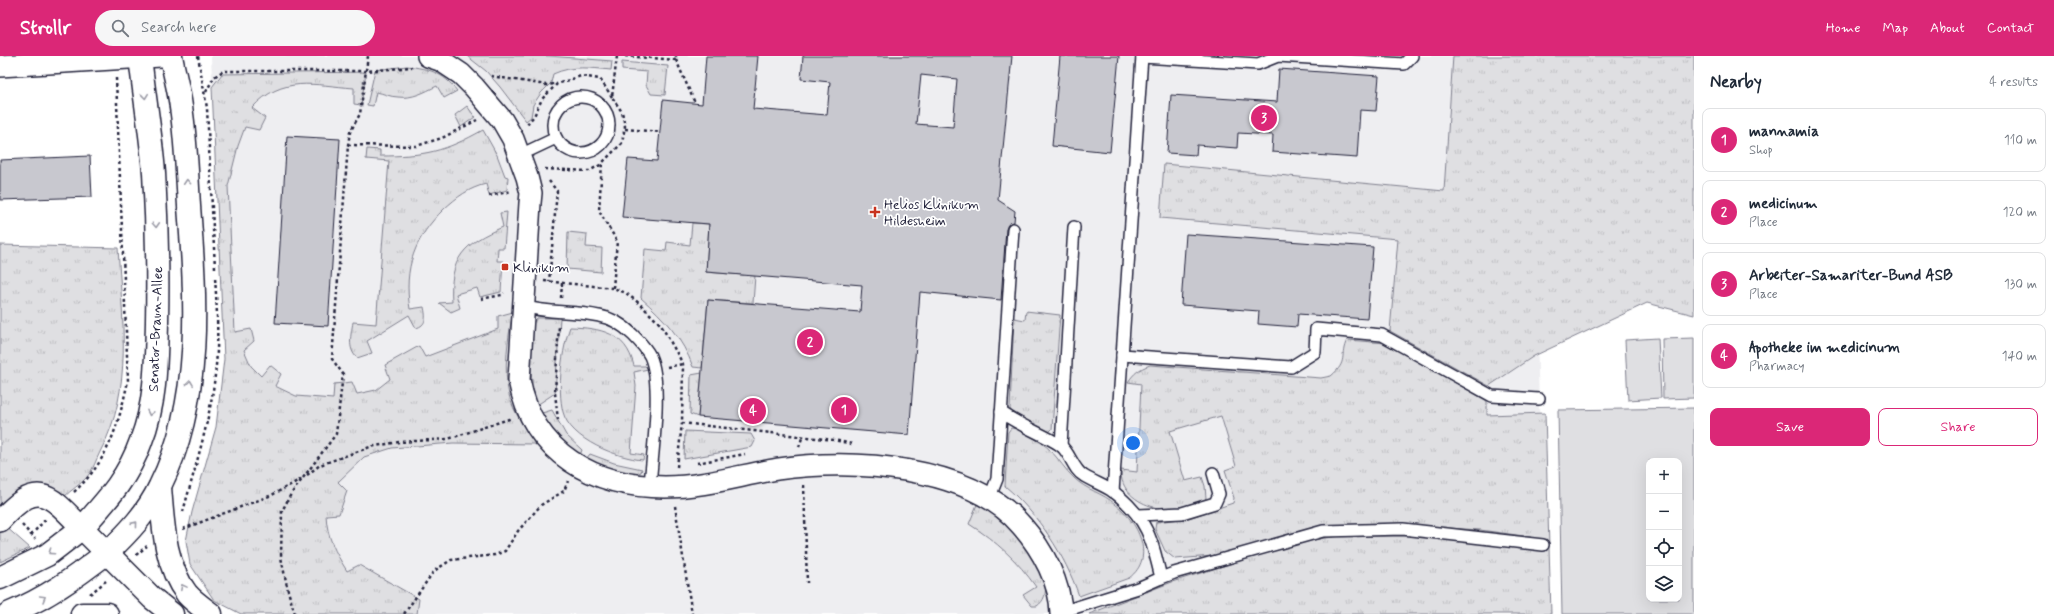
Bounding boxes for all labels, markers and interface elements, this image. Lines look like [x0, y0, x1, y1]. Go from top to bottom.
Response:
search box [95, 10, 375, 46]
text: Strollr [20, 16, 71, 41]
icon: search [109, 17, 131, 39]
text: Search here [141, 18, 217, 38]
text: Home [1826, 19, 1860, 37]
text: Map [1882, 19, 1908, 37]
text: About [1930, 19, 1965, 37]
text: Contact [1987, 19, 2034, 37]
text: Nearby [1710, 71, 1762, 93]
text: 4 results [1989, 74, 2038, 91]
one-way arrow [140, 93, 149, 99]
pin: 3 [1251, 103, 1277, 133]
text: mannamia [1749, 122, 1819, 142]
text: 1 [1721, 132, 1727, 149]
text: 110 m [2004, 132, 2037, 149]
text: Shop [1749, 142, 1773, 159]
one-way arrow [183, 179, 192, 185]
text: medicinum [1749, 194, 1818, 214]
place label: Helios Klinikum Hildesheim [884, 196, 979, 230]
text: 2 [1721, 204, 1727, 221]
text: 120 m [2003, 204, 2037, 221]
marker: Helios Klinikum Hildesheim [869, 206, 881, 218]
text: Place [1749, 214, 1778, 231]
one-way arrow [152, 222, 160, 228]
place label: Klinikum [513, 259, 569, 277]
marker: Klinikum [500, 262, 510, 272]
street label: Senator-Braun-Allee [145, 266, 167, 392]
text: Arbeiter-Samariter-Bund ASB [1749, 266, 1952, 286]
text: 3 [1721, 276, 1727, 293]
text: 130 m [2004, 276, 2037, 293]
text: Place [1749, 286, 1778, 303]
pin: 2 [797, 327, 823, 357]
text: Apotheke im medicinum [1749, 338, 1900, 358]
text: 4 [1720, 348, 1728, 365]
text: 140 m [2002, 348, 2037, 365]
text: Pharmacy [1749, 358, 1805, 375]
one-way arrow [186, 379, 195, 386]
pin: 1 [831, 395, 857, 425]
pin: 4 [740, 396, 766, 426]
button: Save [1710, 408, 1870, 446]
button: Share [1878, 408, 2038, 446]
one-way arrow [146, 410, 154, 416]
your location [1123, 433, 1143, 453]
map controls [1646, 458, 1682, 602]
button: + [1646, 458, 1682, 494]
button: − [1646, 494, 1682, 530]
one-way arrow [130, 522, 137, 529]
button: locate [1646, 530, 1682, 566]
one-way arrow [48, 547, 55, 555]
button: layers [1646, 566, 1682, 602]
one-way arrow [181, 584, 188, 591]
one-way arrow [39, 595, 46, 602]

